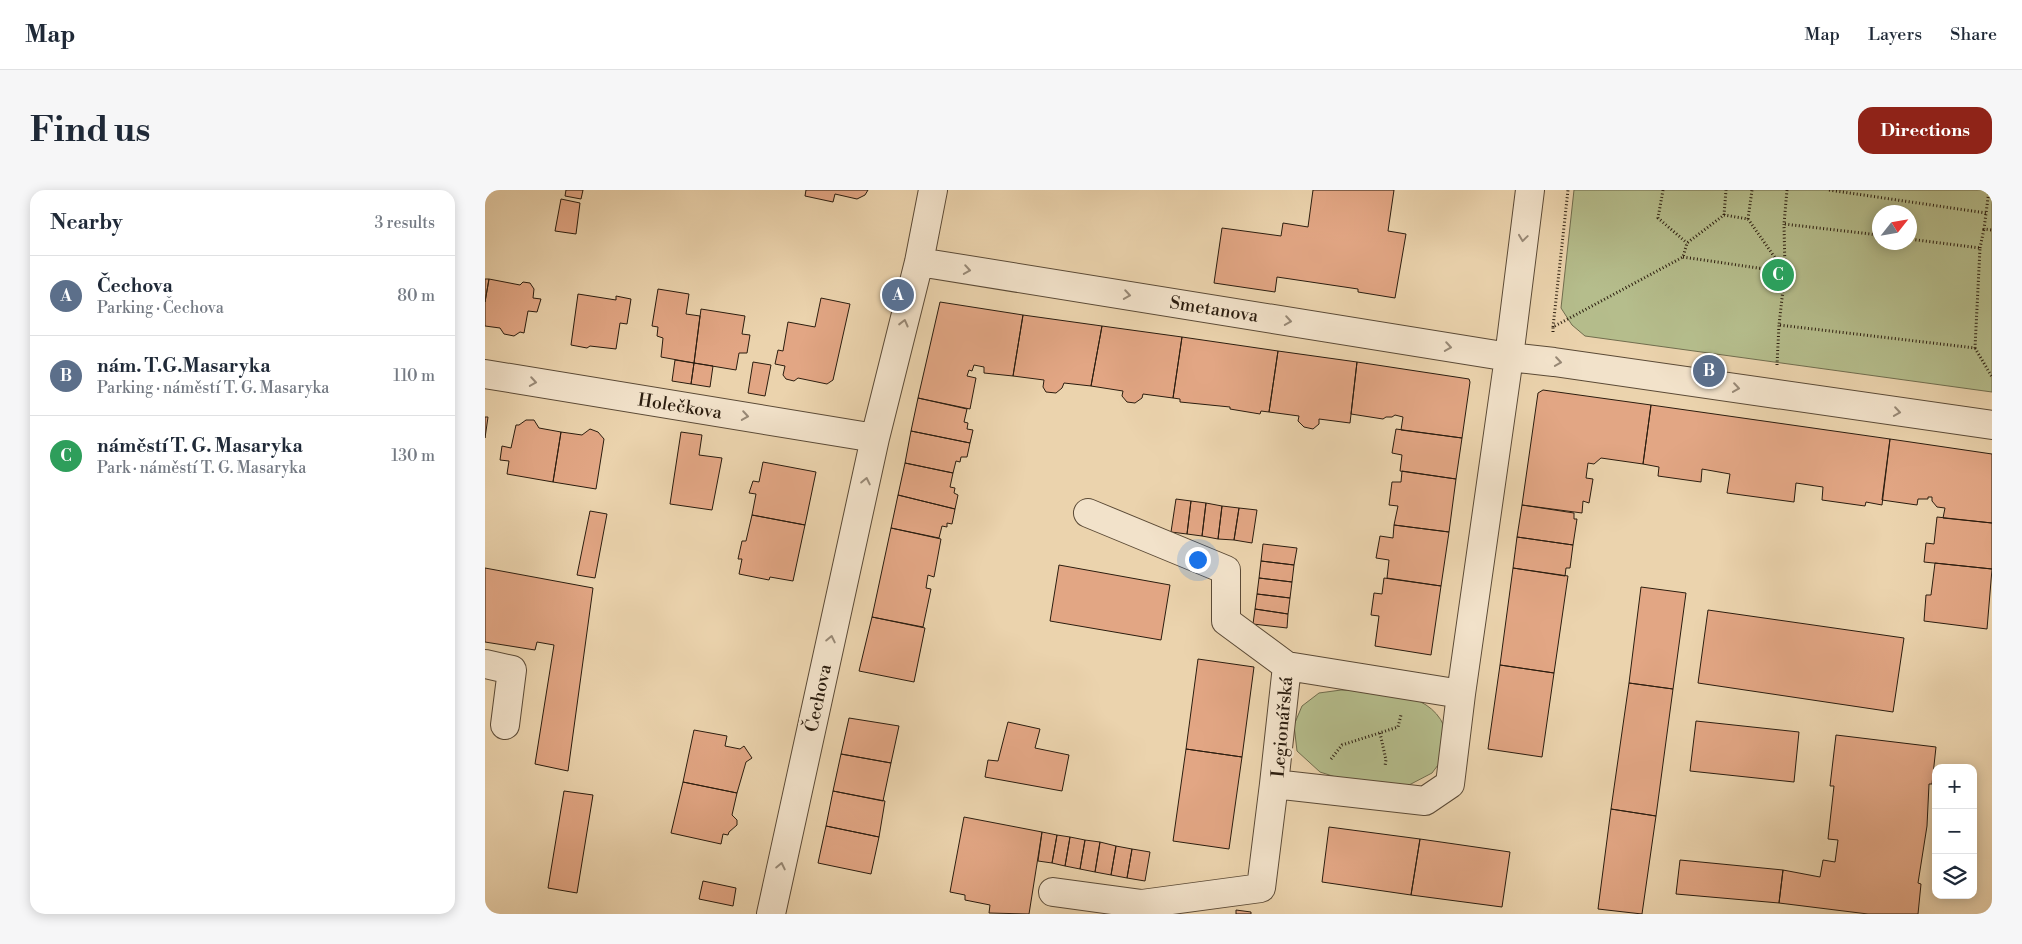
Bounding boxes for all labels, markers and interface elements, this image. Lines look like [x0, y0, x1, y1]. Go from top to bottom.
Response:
text: Map [25, 20, 75, 50]
text: Map [1805, 23, 1840, 46]
text: Layers [1868, 23, 1922, 46]
text: Share [1950, 23, 1997, 46]
button: Directions [1858, 107, 1992, 154]
text: Find us [30, 109, 150, 152]
north arrow [1872, 205, 1917, 250]
text: Nearby [50, 210, 123, 236]
text: 3 results [374, 213, 435, 233]
one-way arrow [1519, 234, 1529, 243]
pin: C [1762, 256, 1794, 294]
one-way arrow [962, 264, 971, 274]
text: Čechova [97, 274, 173, 298]
pin: A [882, 276, 914, 314]
text: A [60, 286, 72, 306]
text: 80 m [397, 286, 435, 306]
one-way arrow [1123, 290, 1132, 300]
street label: Smetanova [1168, 291, 1261, 328]
text: Parking · Čechova [97, 298, 224, 318]
one-way arrow [1283, 316, 1292, 326]
one-way arrow [898, 318, 909, 327]
one-way arrow [1444, 341, 1452, 352]
pin: B [1693, 352, 1725, 390]
text: nám. T.G.Masaryka [97, 354, 271, 378]
one-way arrow [1553, 357, 1562, 367]
text: B [60, 366, 72, 386]
text: 110 m [393, 366, 435, 386]
one-way arrow [529, 376, 537, 386]
text: Parking · náměstí T. G. Masaryka [97, 378, 329, 398]
one-way arrow [1732, 382, 1740, 393]
street label: Holečkova [636, 388, 725, 425]
one-way arrow [1892, 406, 1901, 416]
one-way arrow [741, 411, 750, 421]
text: náměstí T. G. Masaryka [97, 434, 303, 458]
text: C [60, 446, 72, 466]
text: 130 m [391, 446, 435, 466]
text: Park · náměstí T. G. Masaryka [97, 458, 306, 478]
one-way arrow [860, 476, 871, 485]
your location [1185, 547, 1211, 573]
one-way arrow [825, 635, 836, 644]
street label: Čechova [800, 661, 837, 734]
street label: Legionářská [1267, 675, 1298, 778]
map controls [1932, 764, 1977, 899]
button: + [1932, 764, 1977, 809]
button: − [1932, 809, 1977, 854]
button: layers [1932, 854, 1977, 899]
one-way arrow [775, 862, 786, 871]

